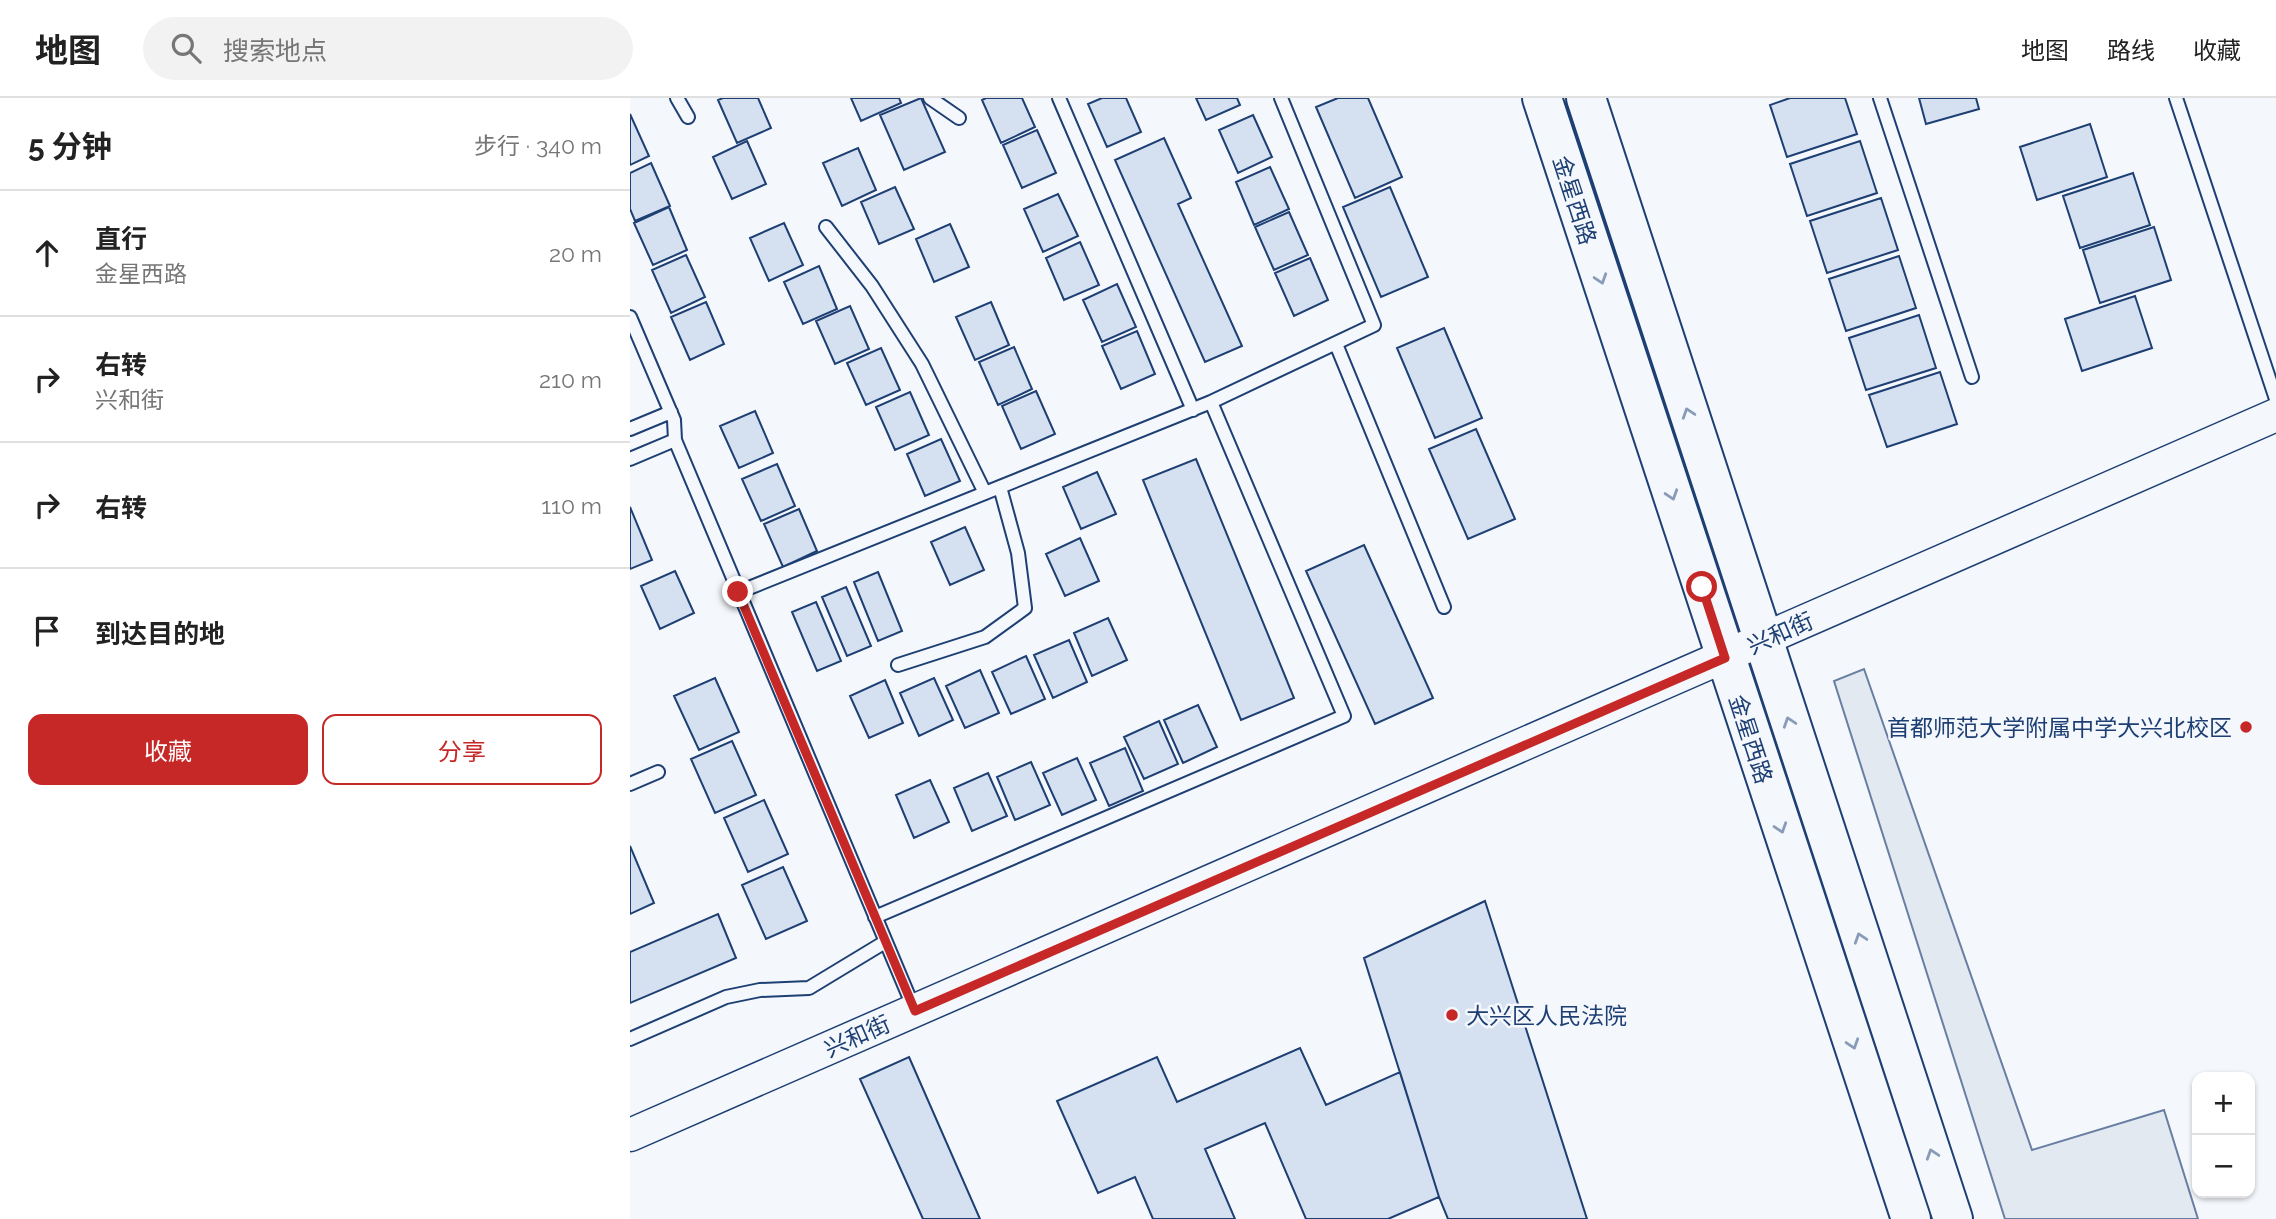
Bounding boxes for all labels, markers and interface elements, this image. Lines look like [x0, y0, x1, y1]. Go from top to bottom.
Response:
search box [143, 17, 633, 80]
icon: search [167, 29, 205, 67]
text: 地图 [35, 31, 101, 70]
text: 搜索地点 [223, 36, 327, 66]
text: 地图 [2021, 36, 2069, 65]
text: 路线 [2107, 36, 2155, 65]
text: 收藏 [2193, 36, 2241, 65]
text: 5 分钟 [28, 129, 112, 164]
text: 步行 · 340 m [474, 132, 602, 159]
street label: 金星西路 [1548, 152, 1602, 248]
text: 直行 [95, 224, 147, 254]
icon: ahead [28, 234, 66, 272]
text: 20 m [549, 240, 602, 267]
text: 金星西路 [95, 260, 187, 287]
one-way arrow [1593, 273, 1608, 285]
text: 右转 [95, 350, 147, 380]
icon: right [28, 360, 66, 398]
text: 210 m [539, 366, 602, 393]
text: 兴和街 [95, 386, 164, 413]
one-way arrow [1682, 407, 1696, 419]
icon: right [28, 486, 66, 524]
one-way arrow [1664, 489, 1678, 501]
text: 110 m [541, 492, 602, 519]
text: 右转 [95, 493, 147, 523]
route start [1686, 571, 1717, 602]
route end [722, 576, 753, 607]
street label: 兴和街 [1743, 607, 1817, 659]
icon: arrive [28, 612, 66, 650]
text: 到达目的地 [95, 619, 225, 649]
street label: 金星西路 [1724, 691, 1778, 787]
button: 收藏 [28, 714, 308, 785]
button: 分享 [322, 714, 602, 785]
place label: 首都师范大学附属中学大兴北校区 [1887, 714, 2232, 741]
one-way arrow [1783, 716, 1798, 728]
marker: 首都师范大学附属中学大兴北校区 [2238, 719, 2254, 735]
one-way arrow [1773, 822, 1787, 834]
one-way arrow [1854, 932, 1869, 944]
place label: 大兴区人民法院 [1466, 1002, 1627, 1029]
marker: 大兴区人民法院 [1444, 1007, 1460, 1023]
street label: 兴和街 [820, 1010, 894, 1062]
one-way arrow [1844, 1038, 1859, 1050]
map controls [2192, 1072, 2255, 1198]
button: + [2192, 1072, 2255, 1135]
button: − [2192, 1135, 2255, 1198]
one-way arrow [1925, 1149, 1940, 1161]

